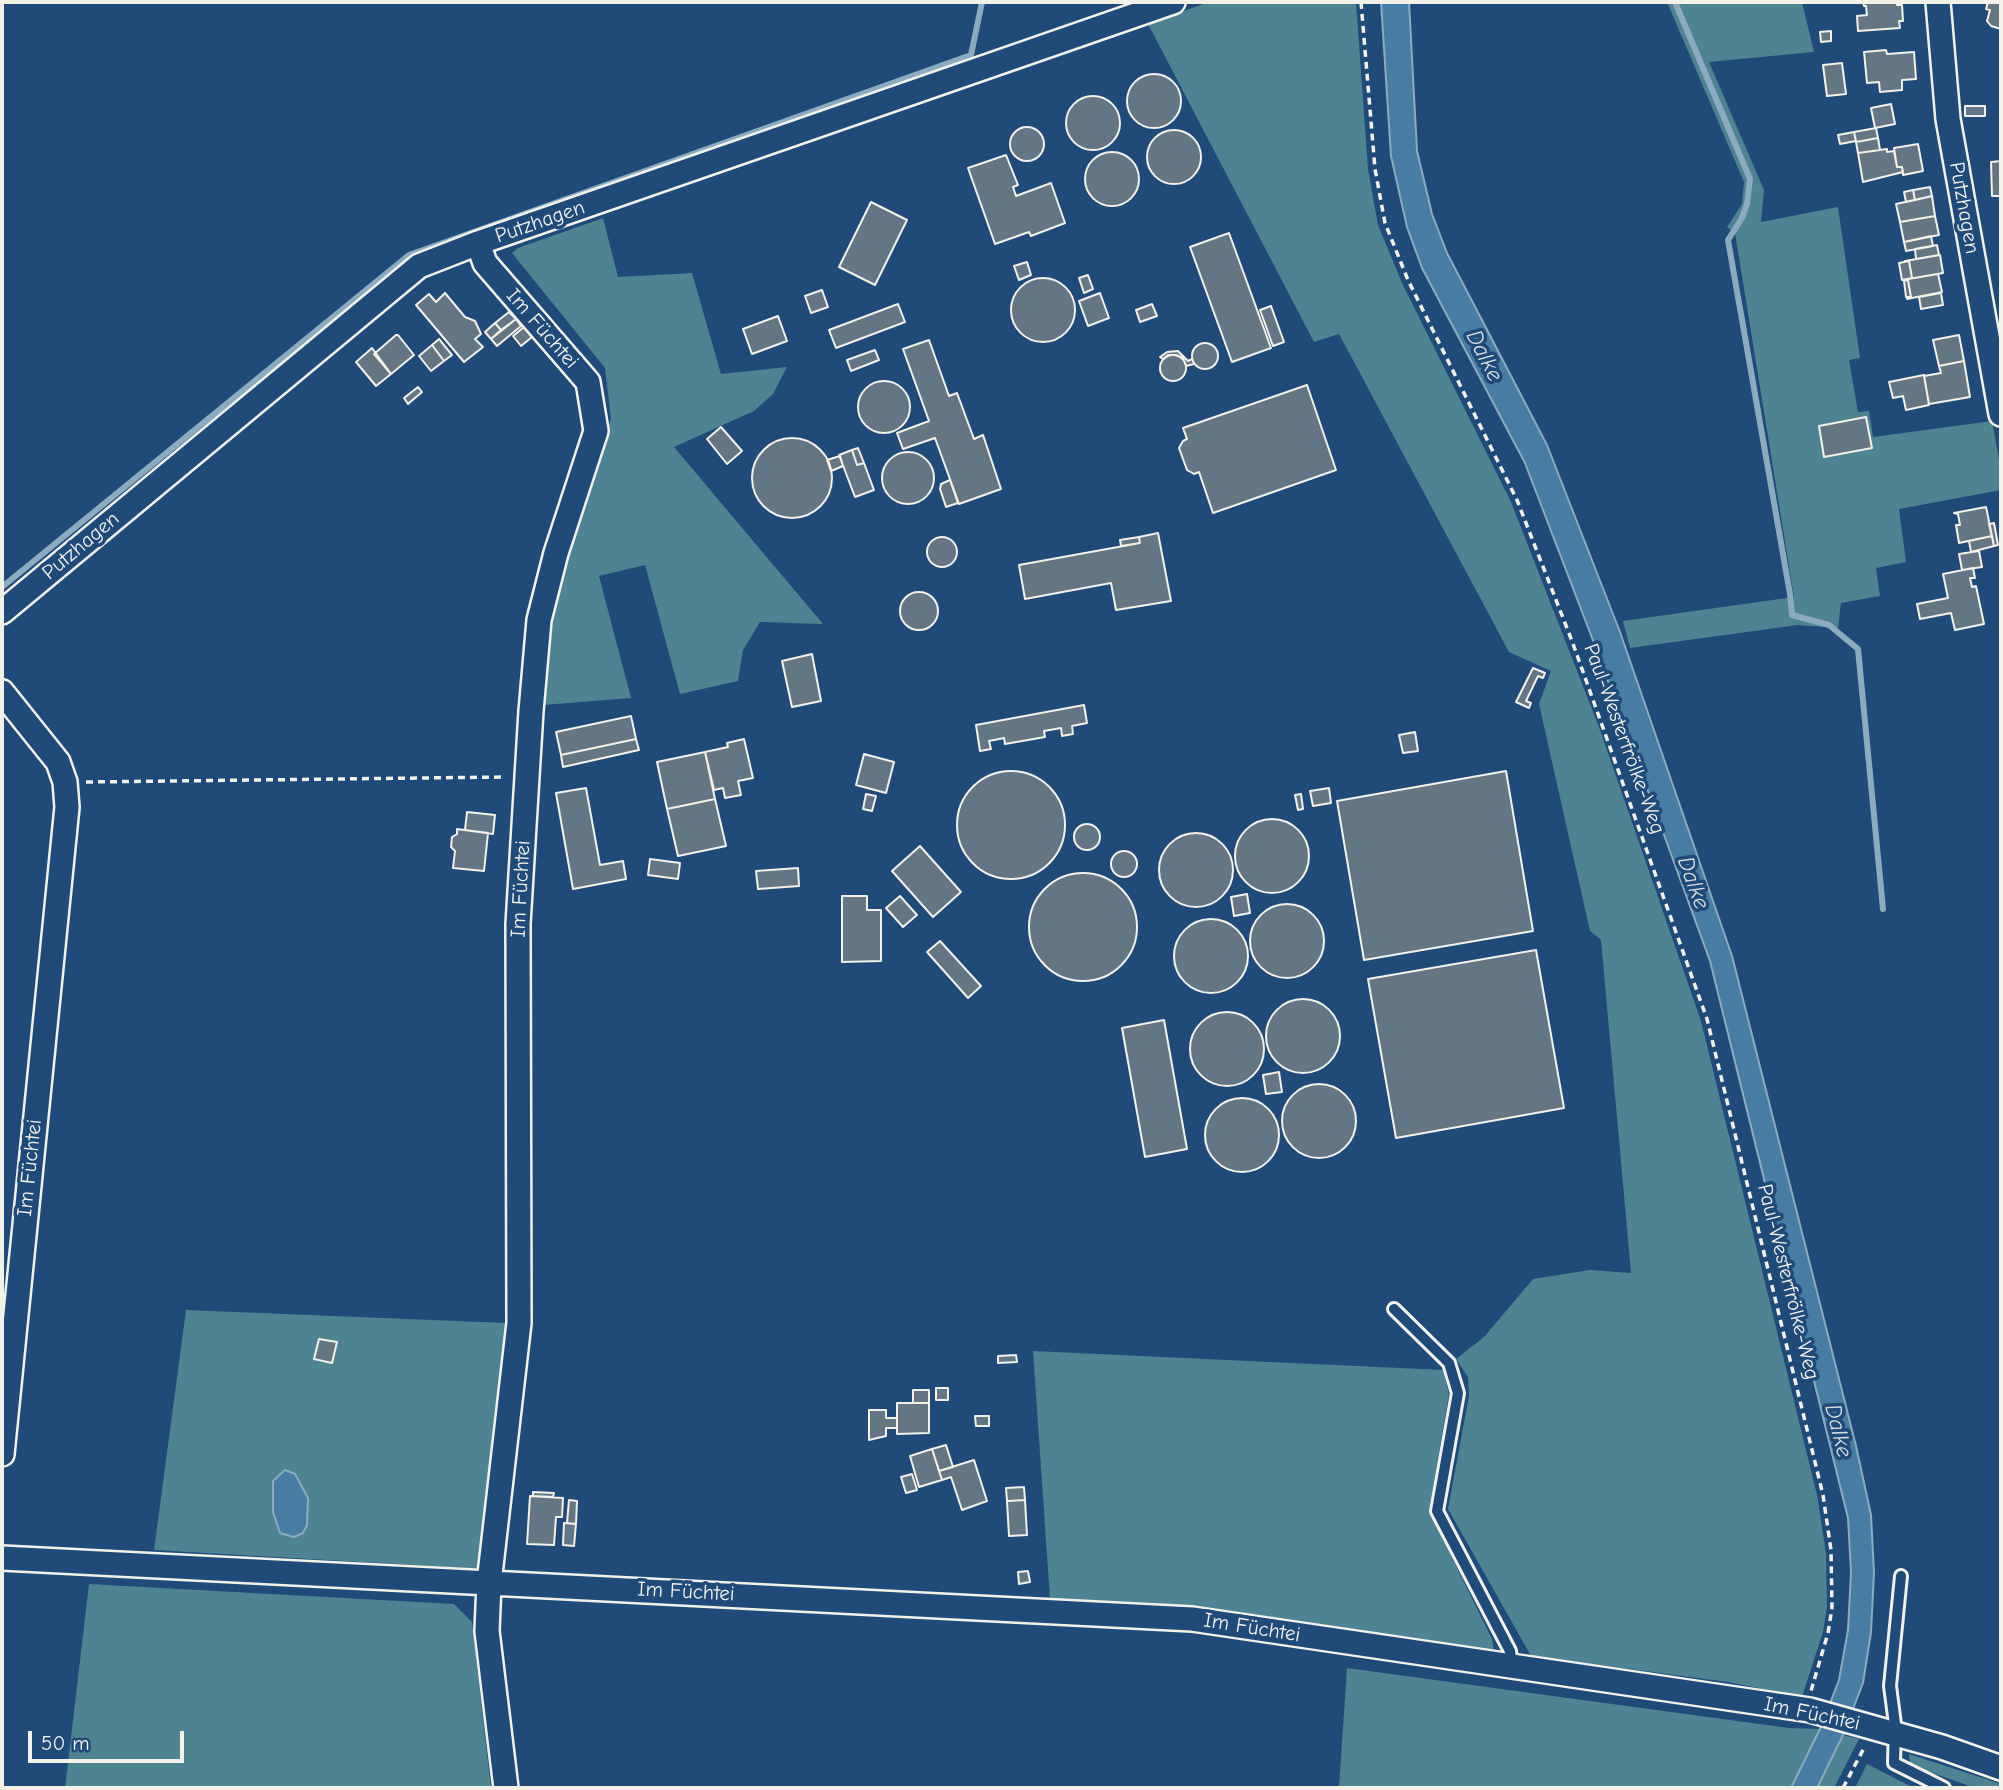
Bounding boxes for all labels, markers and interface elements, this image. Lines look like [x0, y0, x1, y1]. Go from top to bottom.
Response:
street label: Putzhagen [1944, 160, 1984, 256]
street label: Putzhagen [492, 195, 588, 249]
street label: Im Füchtei [500, 284, 584, 374]
water label: Dalke [1459, 326, 1509, 386]
street label: Putzhagen [37, 506, 125, 586]
street label: Paul-Westerfrölke-Weg [1578, 640, 1670, 838]
street label: Im Füchtei [506, 840, 536, 938]
water label: Dalke [1671, 853, 1715, 913]
street label: Im Füchtei [12, 1118, 48, 1218]
street label: Paul-Westerfrölke-Weg [1751, 1181, 1825, 1383]
water label: Dalke [1818, 1401, 1858, 1461]
street label: Im Füchtei [637, 1577, 735, 1607]
street label: Im Füchtei [1202, 1608, 1302, 1648]
street label: Im Füchtei [1762, 1692, 1862, 1736]
scale bar [32, 1716, 187, 1760]
text: 50 m [41, 1731, 90, 1755]

